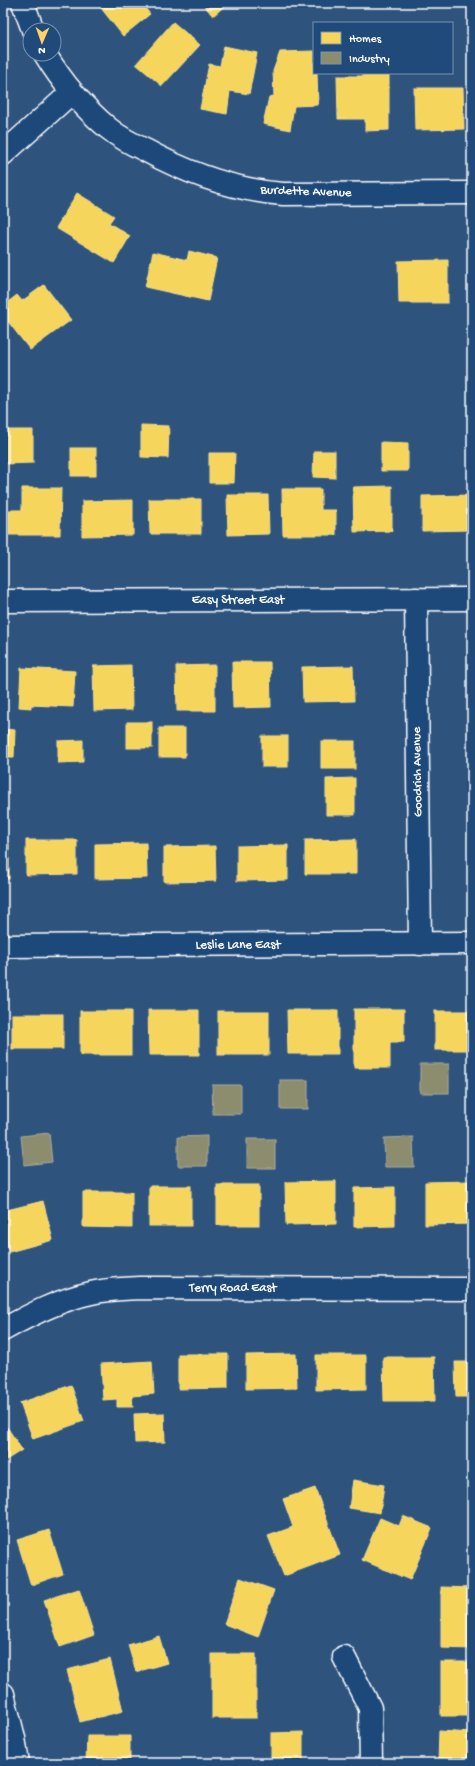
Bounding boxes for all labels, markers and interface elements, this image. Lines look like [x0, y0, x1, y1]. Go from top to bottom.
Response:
north arrow [22, 22, 62, 62]
legend [313, 22, 453, 74]
text: Homes [349, 33, 382, 47]
text: N [38, 44, 46, 56]
text: Industry [349, 53, 390, 67]
street label: Burdette Avenue [259, 183, 352, 201]
street label: Easy Street East [192, 593, 286, 608]
street label: Goodrich Avenue [410, 726, 426, 817]
street label: Leslie Lane East [195, 938, 282, 953]
street label: Terry Road East [188, 1281, 278, 1296]

